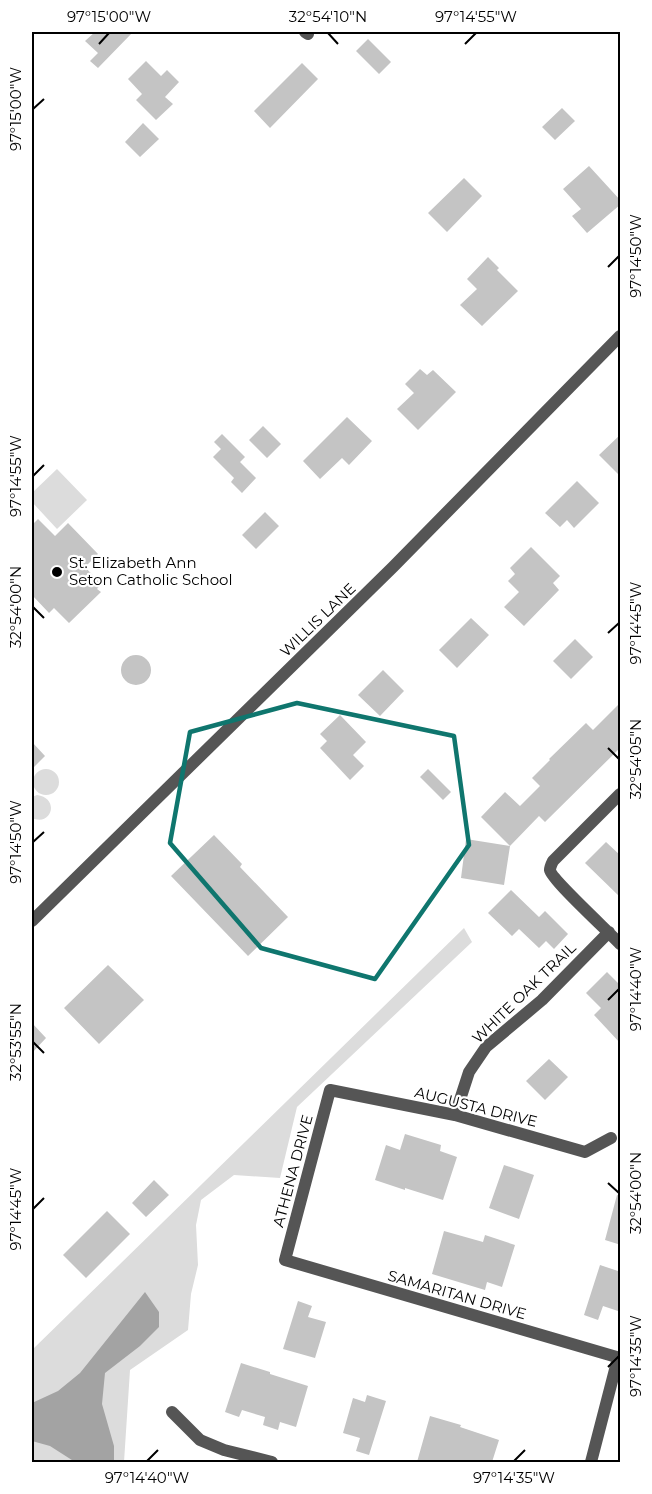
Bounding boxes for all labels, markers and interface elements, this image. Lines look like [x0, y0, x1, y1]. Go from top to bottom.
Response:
text: 97°15'00"W [67, 7, 151, 26]
text: 32°54'10"N [289, 7, 367, 26]
text: 97°14'55"W [435, 7, 517, 26]
text: 97°15'00"W [6, 67, 25, 151]
text: 97°14'50"W [626, 214, 645, 298]
text: 97°14'55"W [6, 435, 25, 517]
place label: St. Elizabeth Ann Seton Catholic School [69, 553, 233, 589]
marker: St. Elizabeth Ann Seton Catholic School [50, 565, 64, 579]
text: 32°54'00"N [6, 566, 25, 648]
street label: WILLIS LANE [276, 579, 360, 661]
text: 97°14'45"W [626, 581, 645, 664]
text: 32°54'05"N [626, 719, 645, 799]
text: 97°14'50"W [6, 800, 25, 884]
street label: WHITE OAK TRAIL [468, 938, 580, 1047]
text: 97°14'40"W [626, 946, 645, 1031]
text: 32°53'55"N [6, 1003, 25, 1081]
street label: AUGUSTA DRIVE [413, 1082, 539, 1131]
street label: ATHENA DRIVE [268, 1112, 317, 1229]
text: 32°54'00"N [626, 1152, 645, 1234]
text: 97°14'45"W [6, 1167, 25, 1250]
street label: SAMARITAN DRIVE [386, 1266, 529, 1323]
text: 97°14'35"W [626, 1315, 645, 1397]
text: 97°14'40"W [105, 1468, 190, 1487]
text: 97°14'35"W [473, 1468, 555, 1487]

